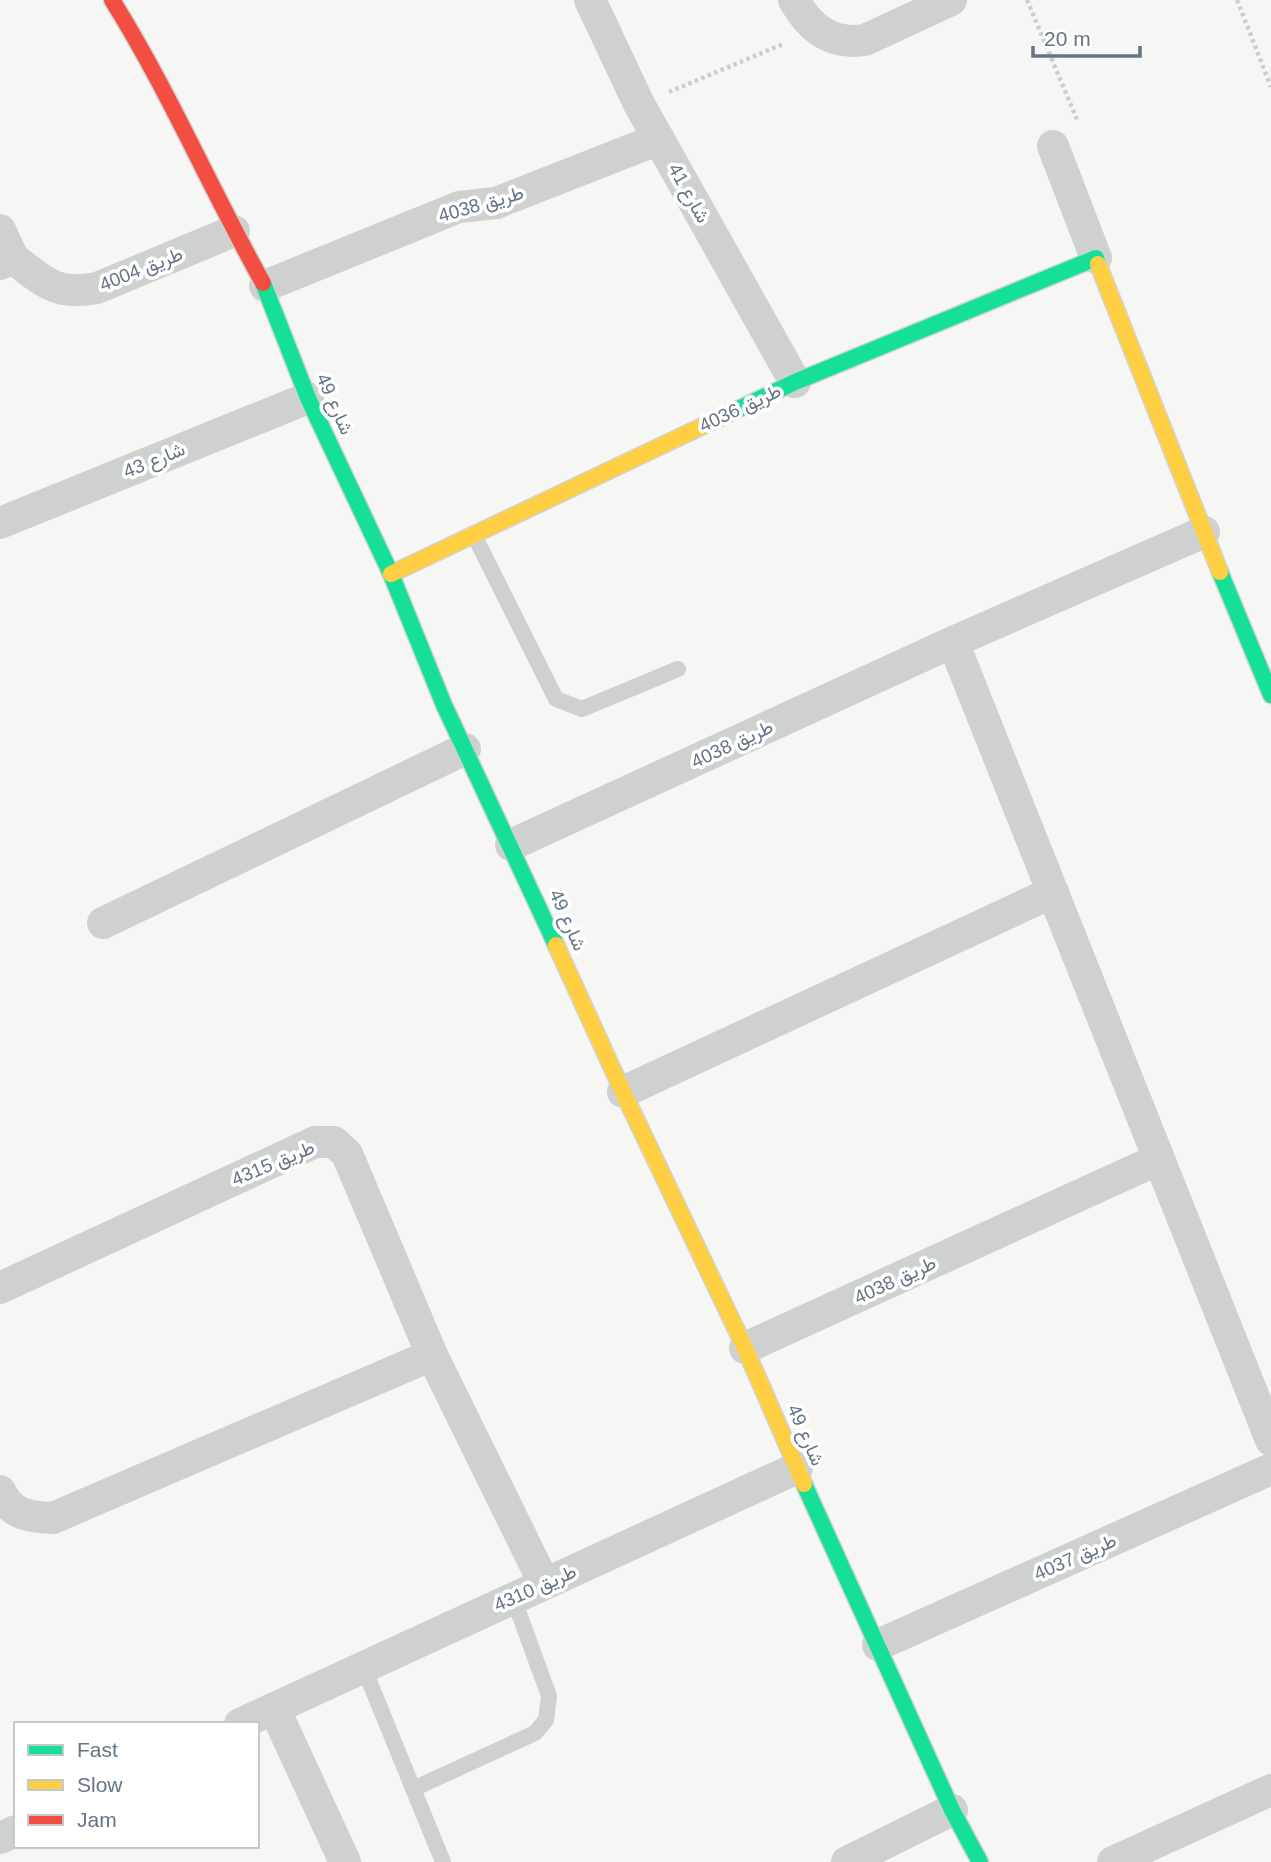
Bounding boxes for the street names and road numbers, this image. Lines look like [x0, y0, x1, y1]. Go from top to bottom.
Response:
street label: شارع 41 [662, 160, 714, 227]
street label: طريق 4038 [436, 182, 526, 227]
street label: طريق 4004 [96, 243, 186, 296]
street label: شارع 49 [310, 370, 358, 439]
street label: طريق 4036 [696, 380, 785, 437]
street label: شارع 43 [120, 438, 189, 484]
street label: طريق 4038 [688, 716, 777, 773]
street label: شارع 49 [543, 886, 591, 955]
street label: طريق 4315 [228, 1136, 318, 1191]
street label: طريق 4038 [851, 1252, 940, 1309]
street label: شارع 49 [781, 1401, 829, 1470]
street label: طريق 4037 [1031, 1530, 1120, 1585]
street label: طريق 4310 [491, 1561, 580, 1616]

